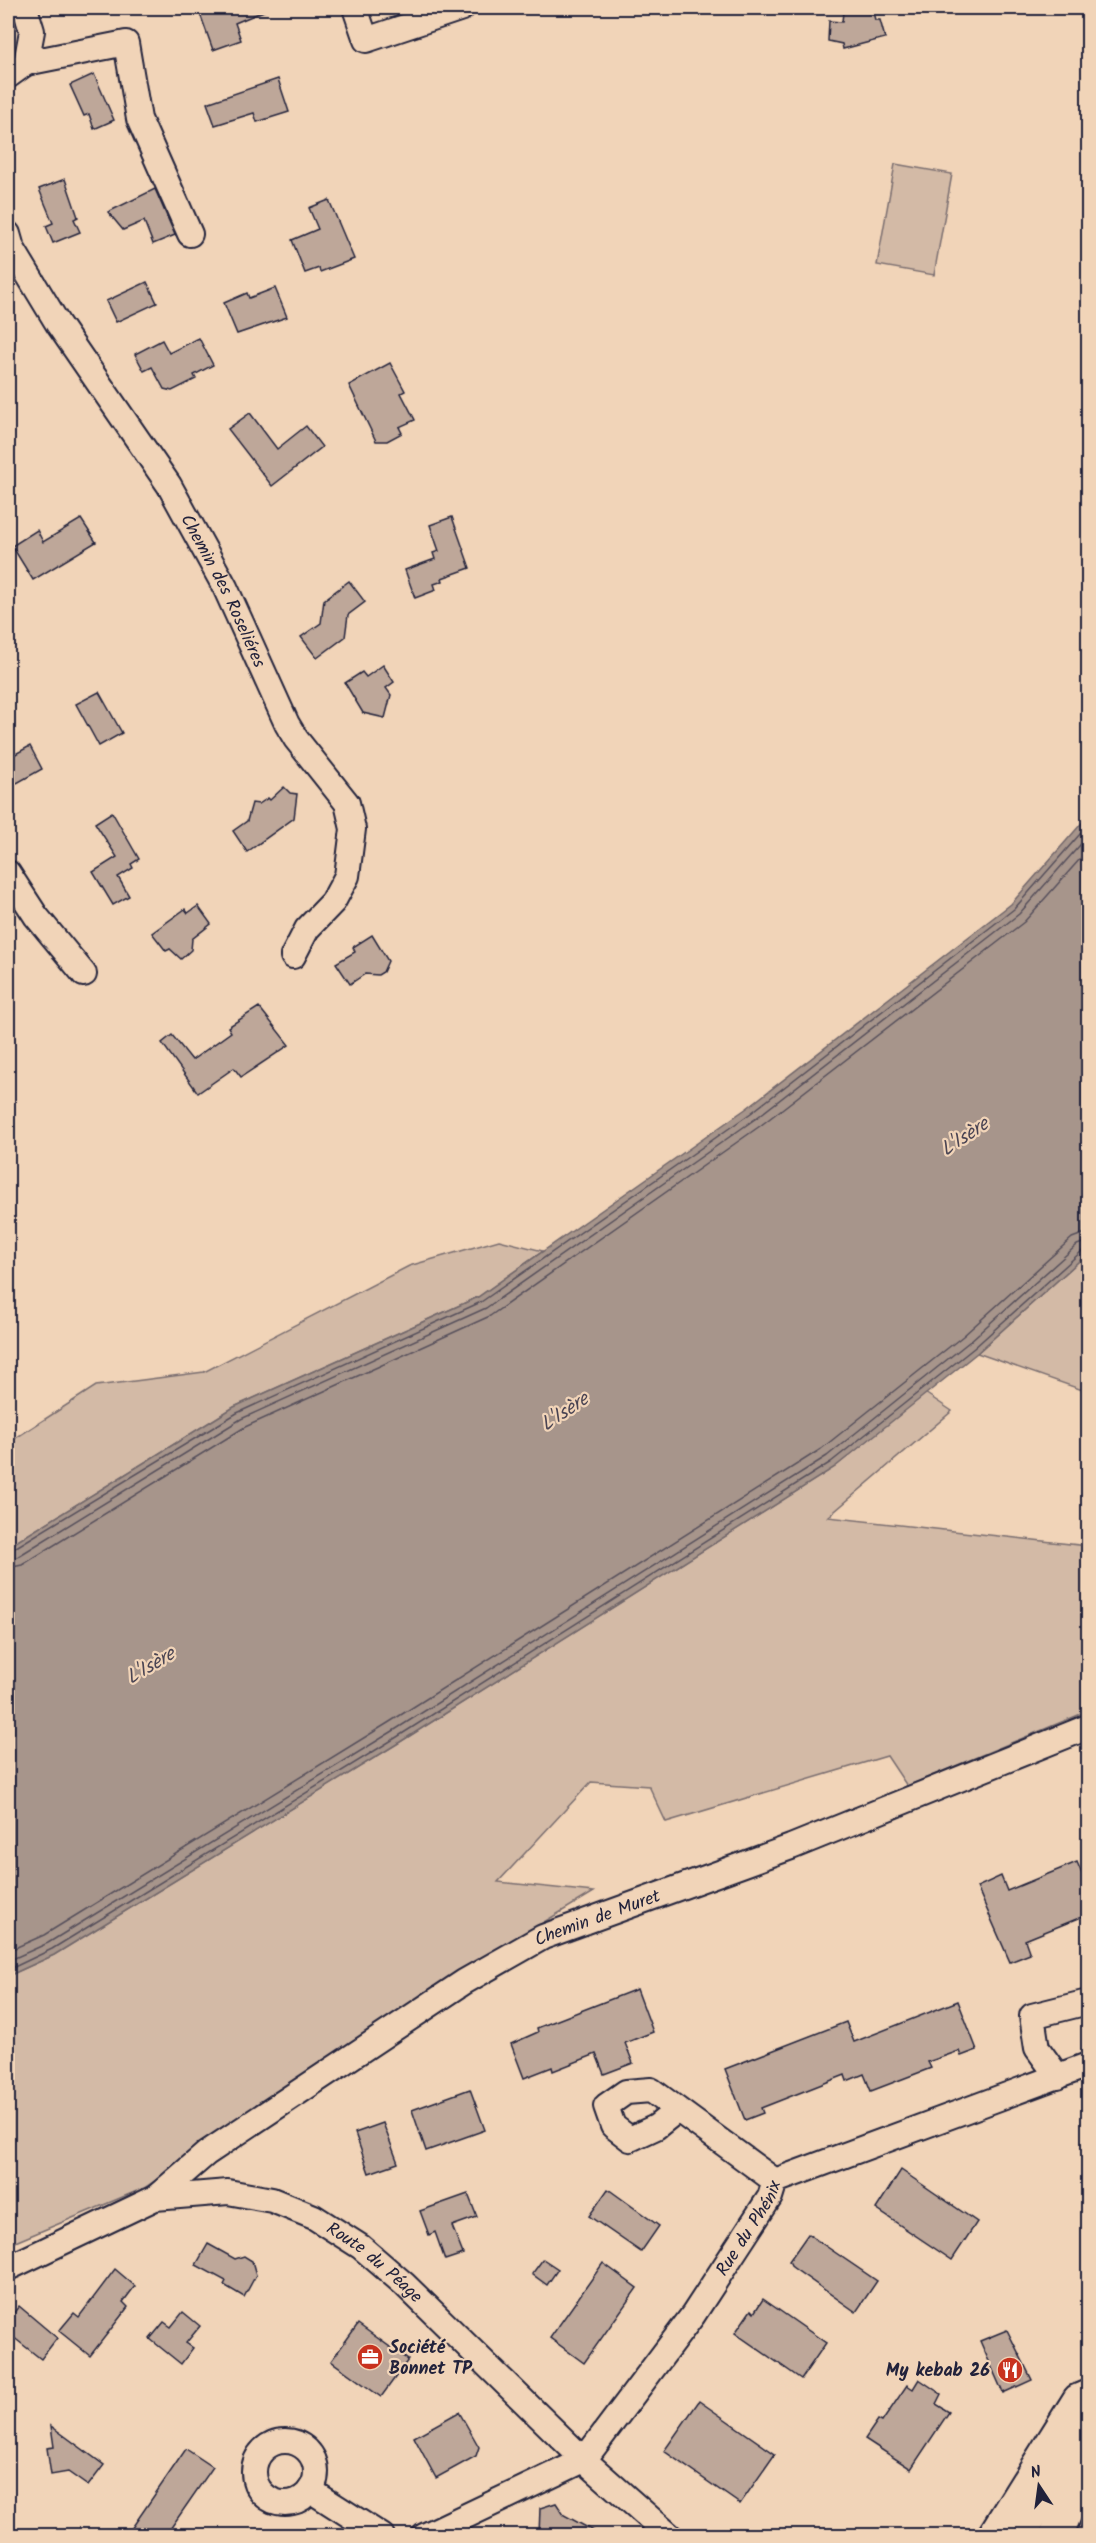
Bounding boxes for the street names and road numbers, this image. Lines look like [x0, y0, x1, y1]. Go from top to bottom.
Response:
street label: Chemin des Roseliéres [172, 509, 273, 673]
street label: Chemin de Muret [529, 1882, 666, 1955]
street label: Rue du Phénix [709, 2177, 790, 2282]
street label: Route du Péage [320, 2215, 429, 2311]

